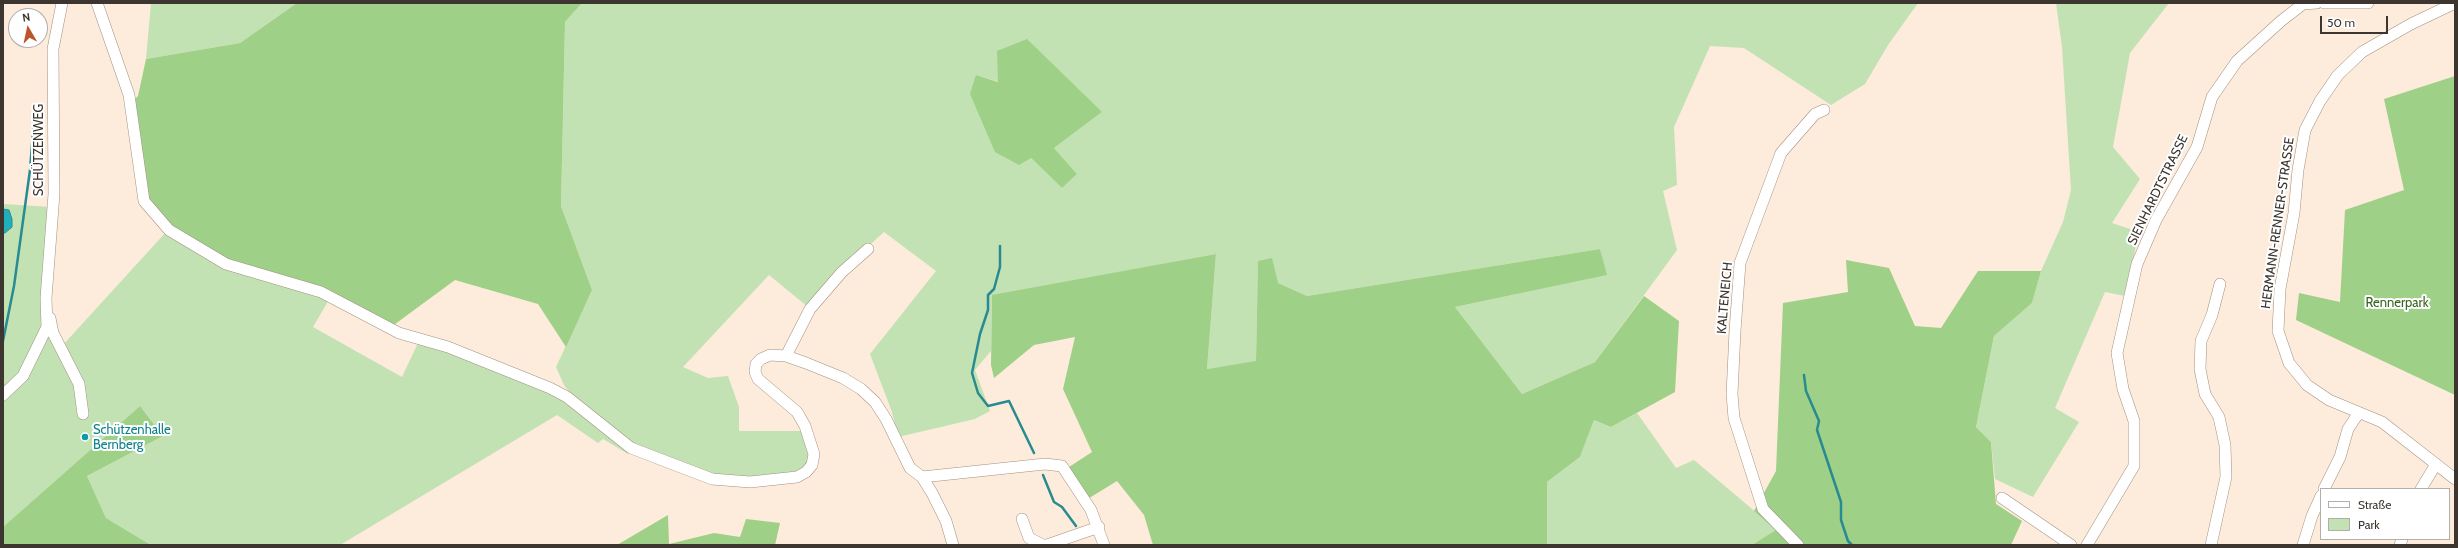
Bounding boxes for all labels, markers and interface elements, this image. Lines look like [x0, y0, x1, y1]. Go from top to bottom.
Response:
north arrow [8, 8, 48, 48]
scale bar [2322, 8, 2390, 34]
text: N [21, 10, 31, 25]
text: 50 m [2327, 15, 2355, 30]
street label: SCHÜTZENWEG [31, 104, 47, 196]
street label: SIENHARDTSTRASSE [2124, 132, 2192, 248]
street label: HERMANN-RENNER-STRASSE [2258, 136, 2298, 310]
street label: KALTENEICH [1714, 261, 1736, 335]
park label: Rennerpark [2366, 295, 2428, 311]
place label: Schützenhalle Bernberg [93, 422, 171, 453]
marker: Schützenhalle Bernberg [80, 432, 90, 442]
legend [2320, 488, 2450, 540]
text: Straße [2358, 497, 2391, 512]
text: Park [2358, 517, 2380, 532]

